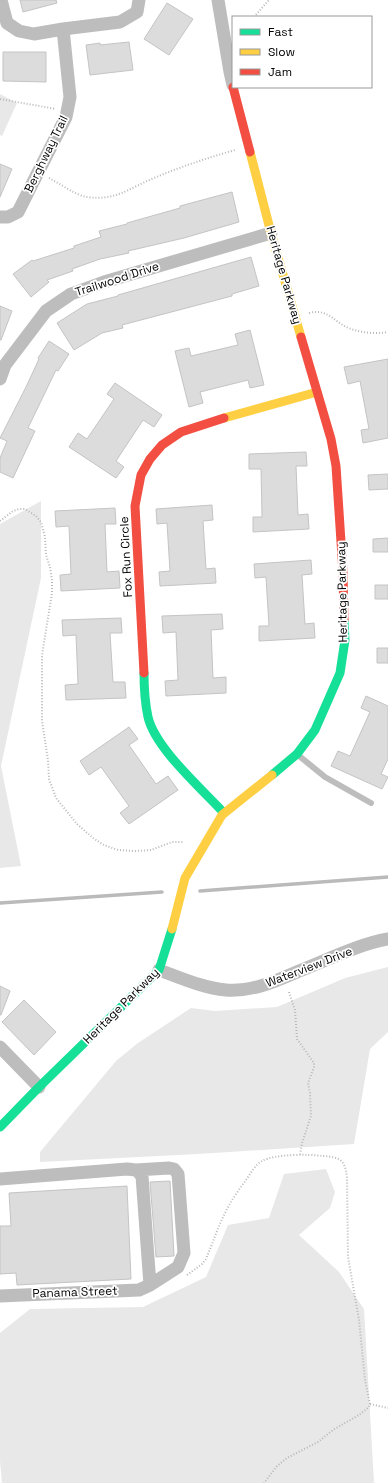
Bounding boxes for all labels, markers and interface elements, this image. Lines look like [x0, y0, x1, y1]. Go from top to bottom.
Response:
legend [232, 16, 372, 88]
text: Fast [268, 24, 293, 40]
text: Slow [268, 44, 295, 60]
text: Jam [268, 64, 292, 80]
street label: Berghway Trail [20, 113, 72, 195]
street label: Heritage Parkway [262, 224, 306, 326]
street label: Trailwood Drive [73, 258, 161, 300]
street label: Fox Run Circle [116, 516, 136, 598]
street label: Heritage Parkway [333, 541, 351, 643]
street label: Waterview Drive [263, 943, 355, 991]
street label: Heritage Parkway [80, 965, 162, 1047]
street label: Panama Street [32, 1283, 118, 1301]

